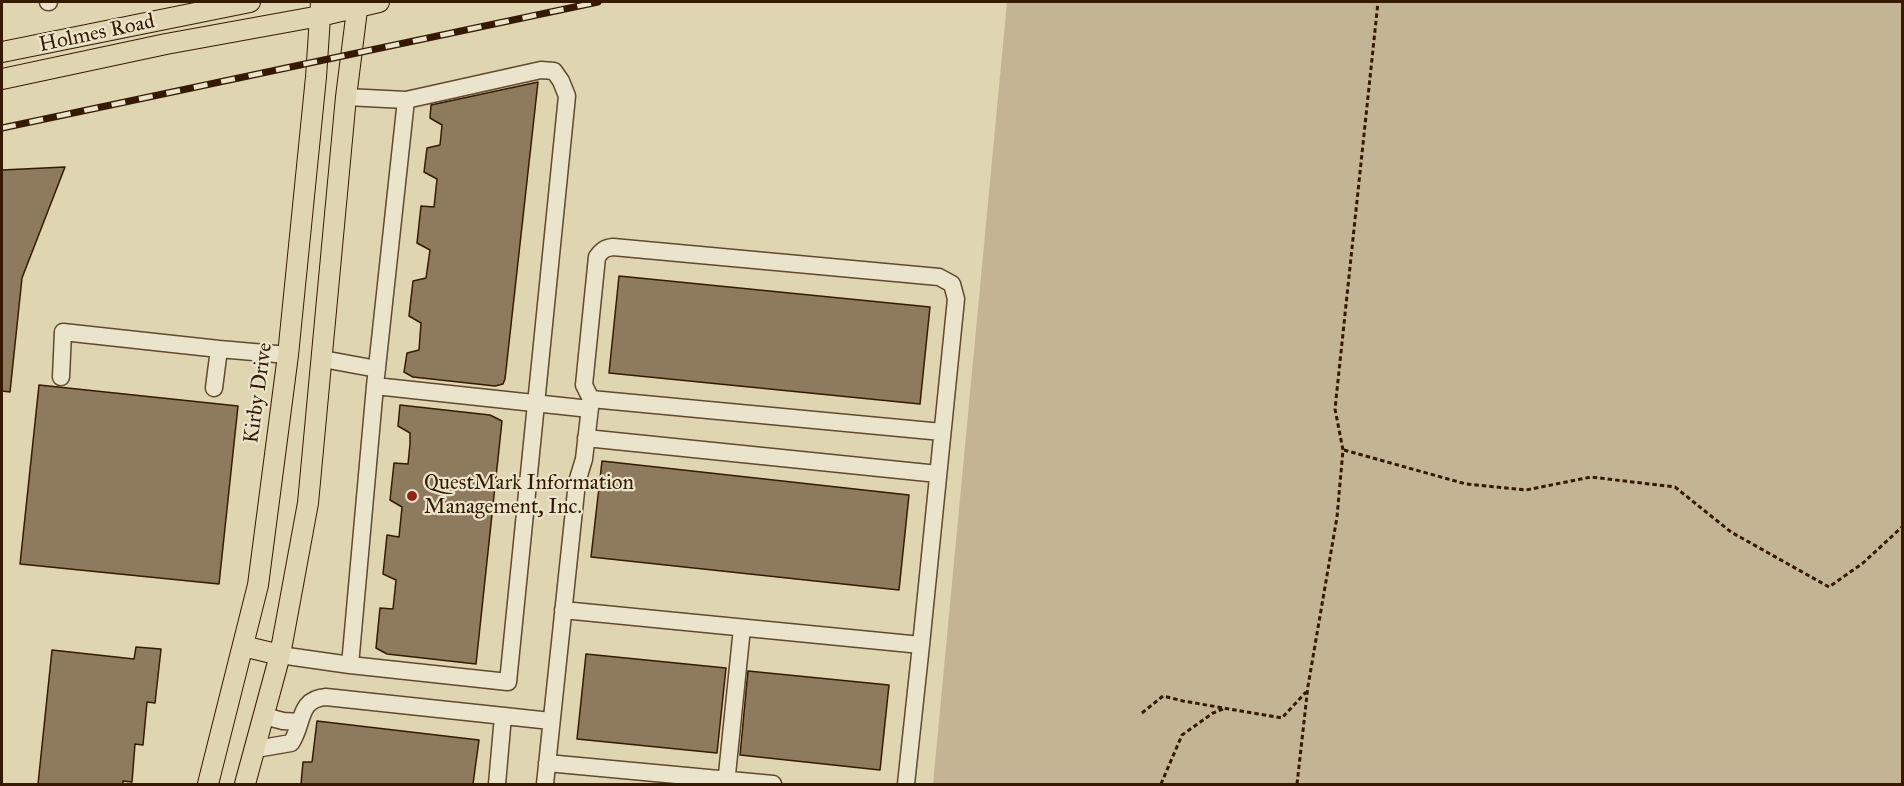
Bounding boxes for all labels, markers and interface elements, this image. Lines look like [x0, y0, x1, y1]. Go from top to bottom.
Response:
street label: Holmes Road [37, 9, 157, 59]
street label: Kirby Drive [239, 341, 279, 445]
place label: QuestMark Information Management, Inc. [424, 471, 634, 521]
marker: QuestMark Information Management, Inc. [405, 489, 419, 503]

